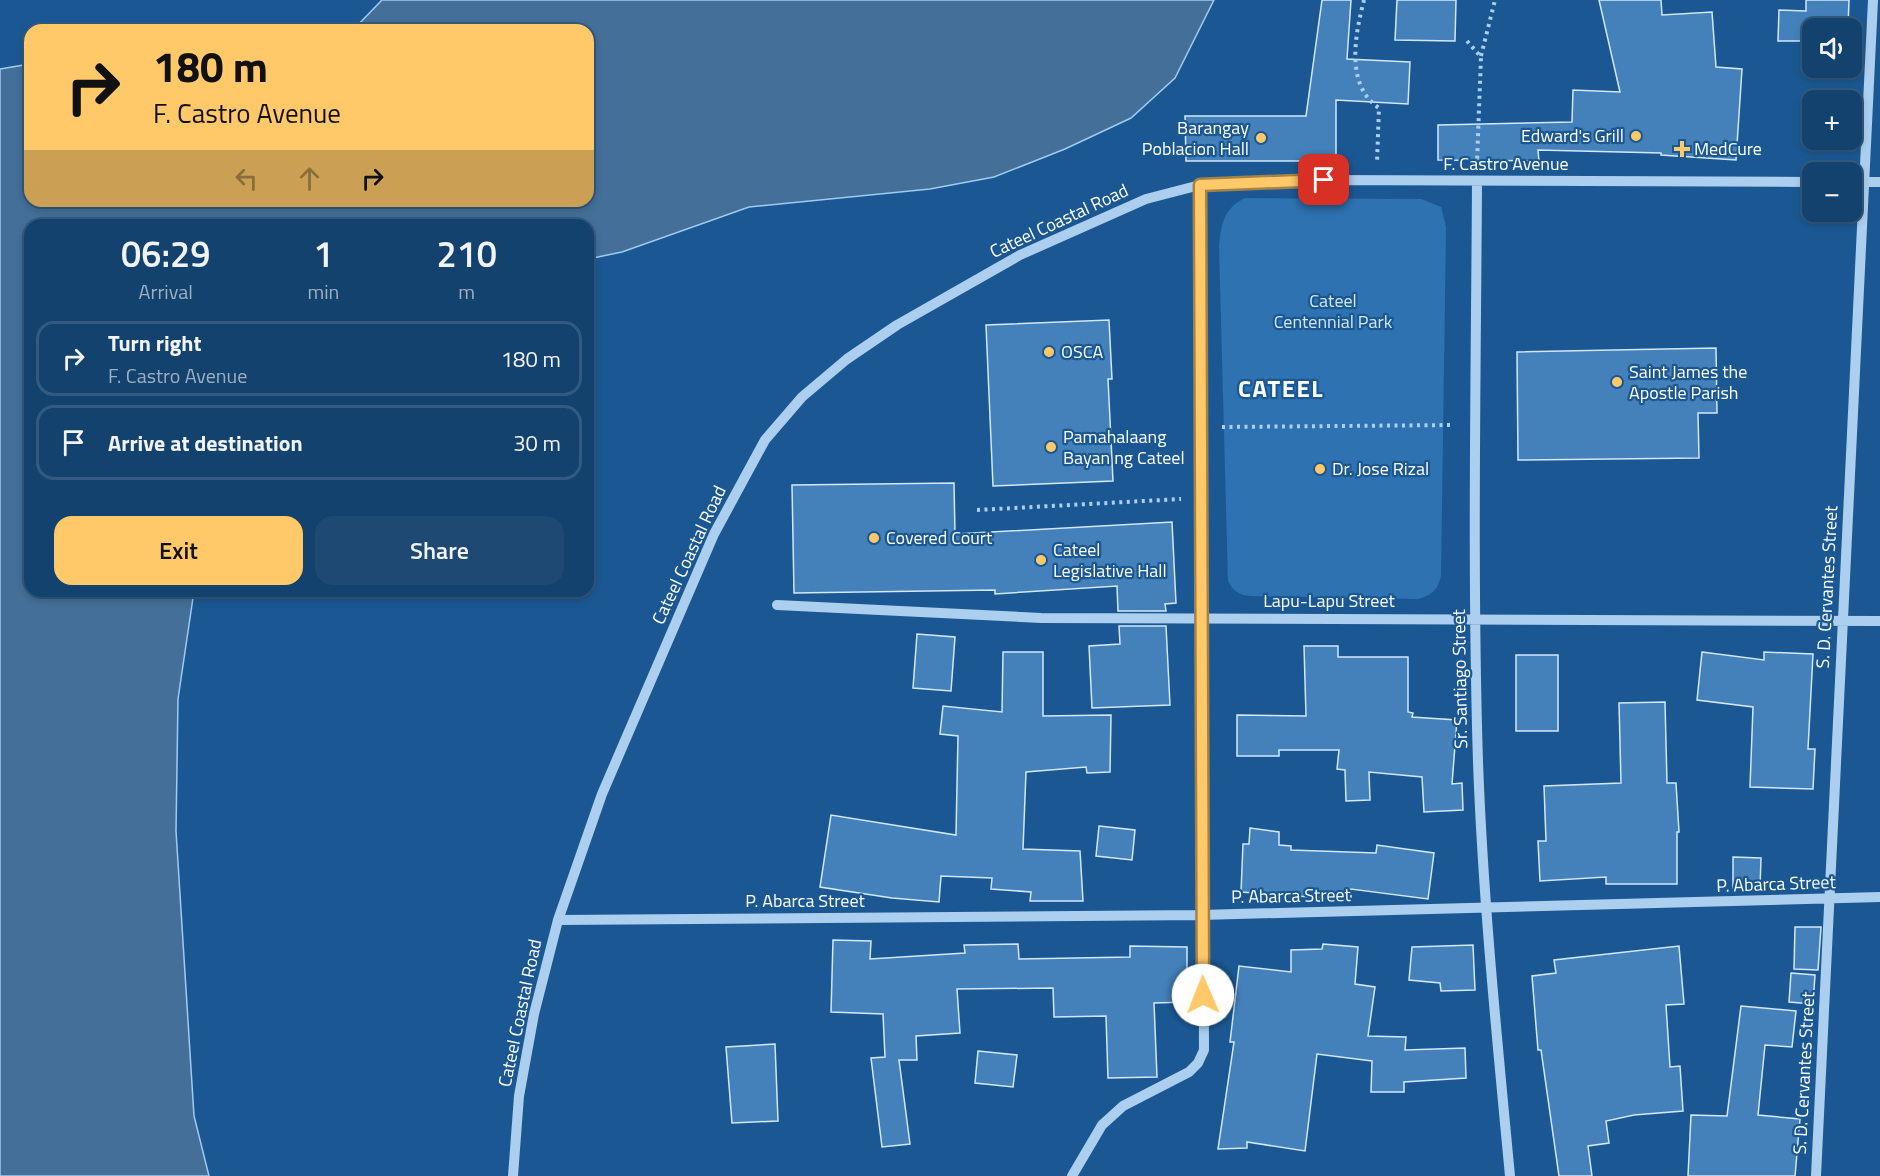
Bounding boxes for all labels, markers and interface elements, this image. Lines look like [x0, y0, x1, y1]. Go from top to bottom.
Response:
map controls [1802, 18, 1862, 222]
button: sound [1802, 18, 1862, 78]
text: 180 m [153, 34, 268, 98]
icon: right [54, 48, 132, 126]
button: + [1802, 90, 1862, 150]
text: F. Castro Avenue [153, 92, 341, 133]
place label: Barangay Poblacion Hall [1142, 114, 1249, 162]
place label: Edward's Grill [1521, 122, 1624, 149]
marker: Edward's Grill [1629, 129, 1643, 143]
marker: Barangay Poblacion Hall [1254, 131, 1268, 145]
place label: MedCure [1694, 135, 1762, 162]
marker: MedCure [1675, 142, 1689, 156]
street label: F. Castro Avenue [1443, 150, 1569, 177]
pin [1298, 154, 1349, 205]
icon: left [230, 162, 263, 195]
icon: ahead [293, 162, 326, 195]
icon: right [356, 162, 389, 195]
button: − [1802, 162, 1862, 222]
icon: arrive [1307, 163, 1340, 196]
street label: Cateel Coastal Road [985, 177, 1133, 265]
text: 06:29 [121, 226, 210, 281]
text: 1 [313, 226, 333, 281]
text: 210 [436, 226, 497, 281]
text: Arrival [139, 276, 193, 307]
text: min [307, 276, 339, 307]
text: m [458, 276, 475, 307]
park label: Cateel Centennial Park [1274, 287, 1393, 335]
text: Turn right [108, 326, 202, 360]
place label: OSCA [1061, 338, 1103, 365]
icon: right [57, 342, 90, 375]
text: 180 m [501, 342, 561, 376]
marker: OSCA [1042, 345, 1056, 359]
place label: Saint James the Apostle Parish [1629, 358, 1747, 406]
text: F. Castro Avenue [108, 360, 247, 391]
district label: CATEEL [1238, 370, 1324, 406]
marker: Saint James the Apostle Parish [1610, 375, 1624, 389]
place label: Pamahalaang Bayan ng Cateel [1063, 423, 1185, 471]
icon: arrive [57, 426, 90, 459]
text: Arrive at destination [108, 426, 303, 460]
text: 30 m [513, 426, 561, 460]
marker: Pamahalaang Bayan ng Cateel [1044, 440, 1058, 454]
place label: Dr. Jose Rizal [1332, 455, 1429, 482]
marker: Dr. Jose Rizal [1313, 462, 1327, 476]
street label: Cateel Coastal Road [645, 481, 733, 629]
street label: S. D. Cervantes Street [1809, 504, 1844, 669]
button: Exit [54, 516, 303, 585]
button: Share [315, 516, 564, 585]
place label: Covered Court [886, 524, 993, 551]
marker: Covered Court [867, 531, 881, 545]
place label: Cateel Legislative Hall [1053, 536, 1167, 584]
marker: Cateel Legislative Hall [1034, 553, 1048, 567]
street label: Lapu-Lapu Street [1263, 587, 1395, 614]
street label: Sr. Santiago Street [1445, 608, 1474, 749]
street label: P. Abarca Street [1716, 868, 1837, 899]
street label: P. Abarca Street [1231, 881, 1352, 910]
street label: P. Abarca Street [745, 887, 865, 914]
street label: Cateel Coastal Road [491, 937, 548, 1089]
position arrow [1171, 963, 1235, 1027]
street label: S. D. Cervantes Street [1786, 990, 1821, 1155]

